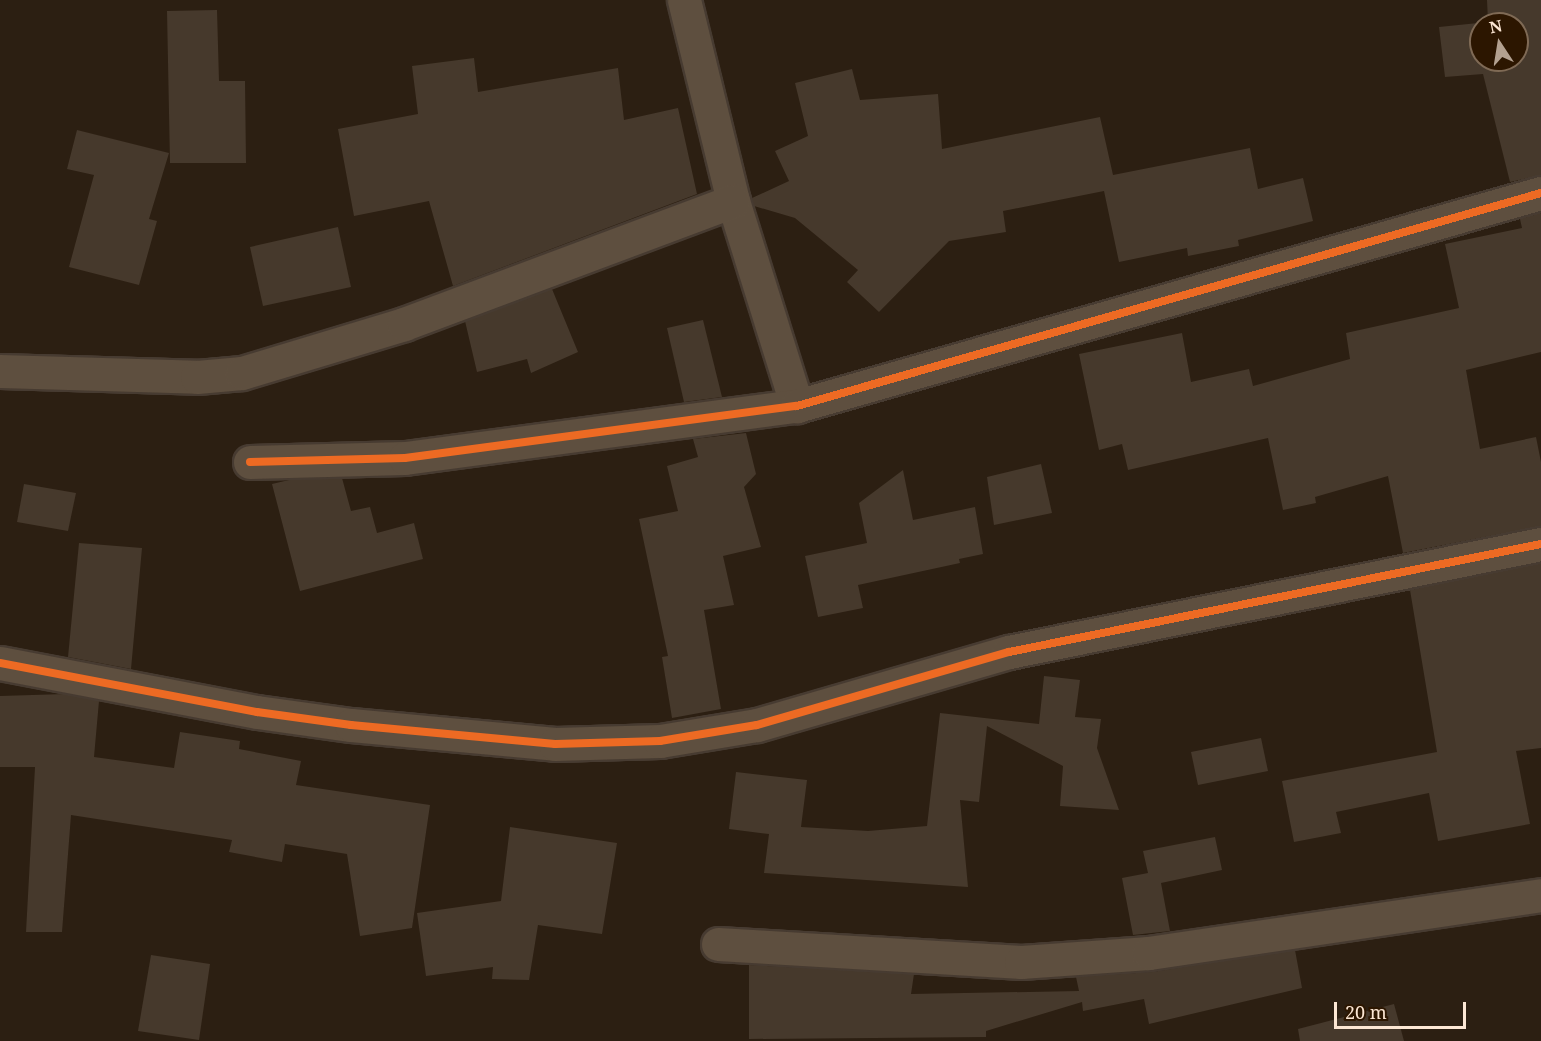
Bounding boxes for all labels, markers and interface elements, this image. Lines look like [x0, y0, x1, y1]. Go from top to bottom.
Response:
north arrow [1469, 12, 1529, 72]
text: N [1487, 14, 1504, 38]
scale bar [1337, 990, 1469, 1028]
text: 20 m [1345, 1000, 1387, 1024]

